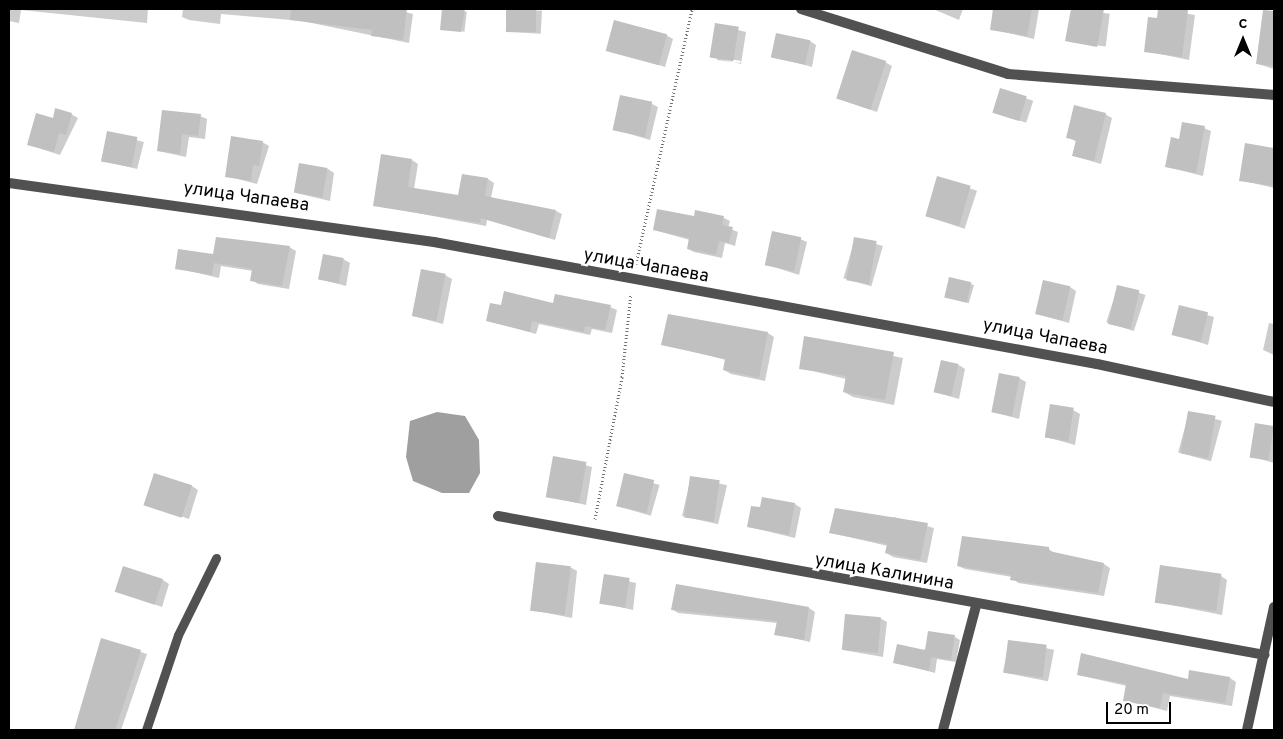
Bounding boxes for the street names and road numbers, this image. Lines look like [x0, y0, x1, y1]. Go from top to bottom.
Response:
street label: улица Чапаева [182, 178, 310, 218]
street label: улица Чапаева [582, 245, 710, 289]
street label: улица Чапаева [981, 315, 1109, 361]
street label: улица Калинина [813, 550, 955, 596]

